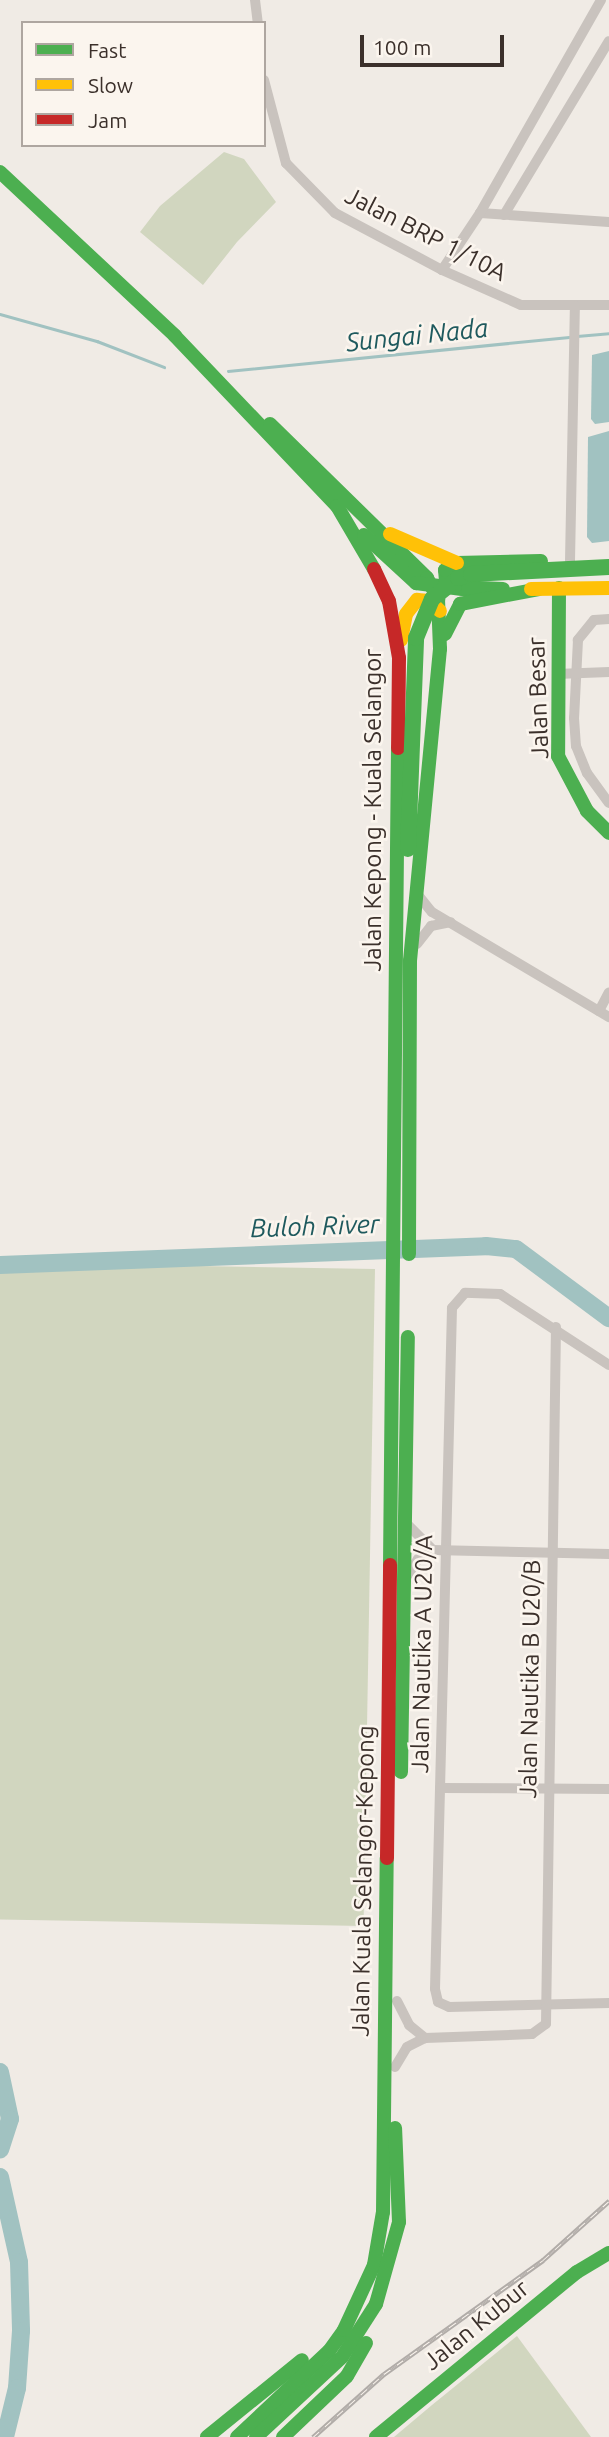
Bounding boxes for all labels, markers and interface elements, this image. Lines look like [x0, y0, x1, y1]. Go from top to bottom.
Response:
legend [21, 21, 266, 147]
scale bar [364, 21, 508, 65]
text: 100 m [373, 35, 431, 59]
text: Fast [88, 38, 126, 62]
text: Slow [88, 73, 133, 97]
text: Jam [88, 108, 127, 132]
street label: Jalan BRP 1/10A [341, 181, 511, 287]
water label: Sungai Nada [344, 312, 490, 358]
street label: Jalan Besar [521, 636, 555, 760]
street label: Jalan Kepong - Kuala Selangor [359, 649, 387, 971]
water label: Buloh River [250, 1208, 380, 1244]
street label: Jalan Nautika A U20/A [406, 1535, 438, 1773]
street label: Jalan Nautika B U20/B [514, 1559, 546, 1799]
street label: Jalan Kuala Selangor-Kepong [346, 1725, 380, 2037]
street label: Jalan Kubur [418, 2274, 534, 2376]

